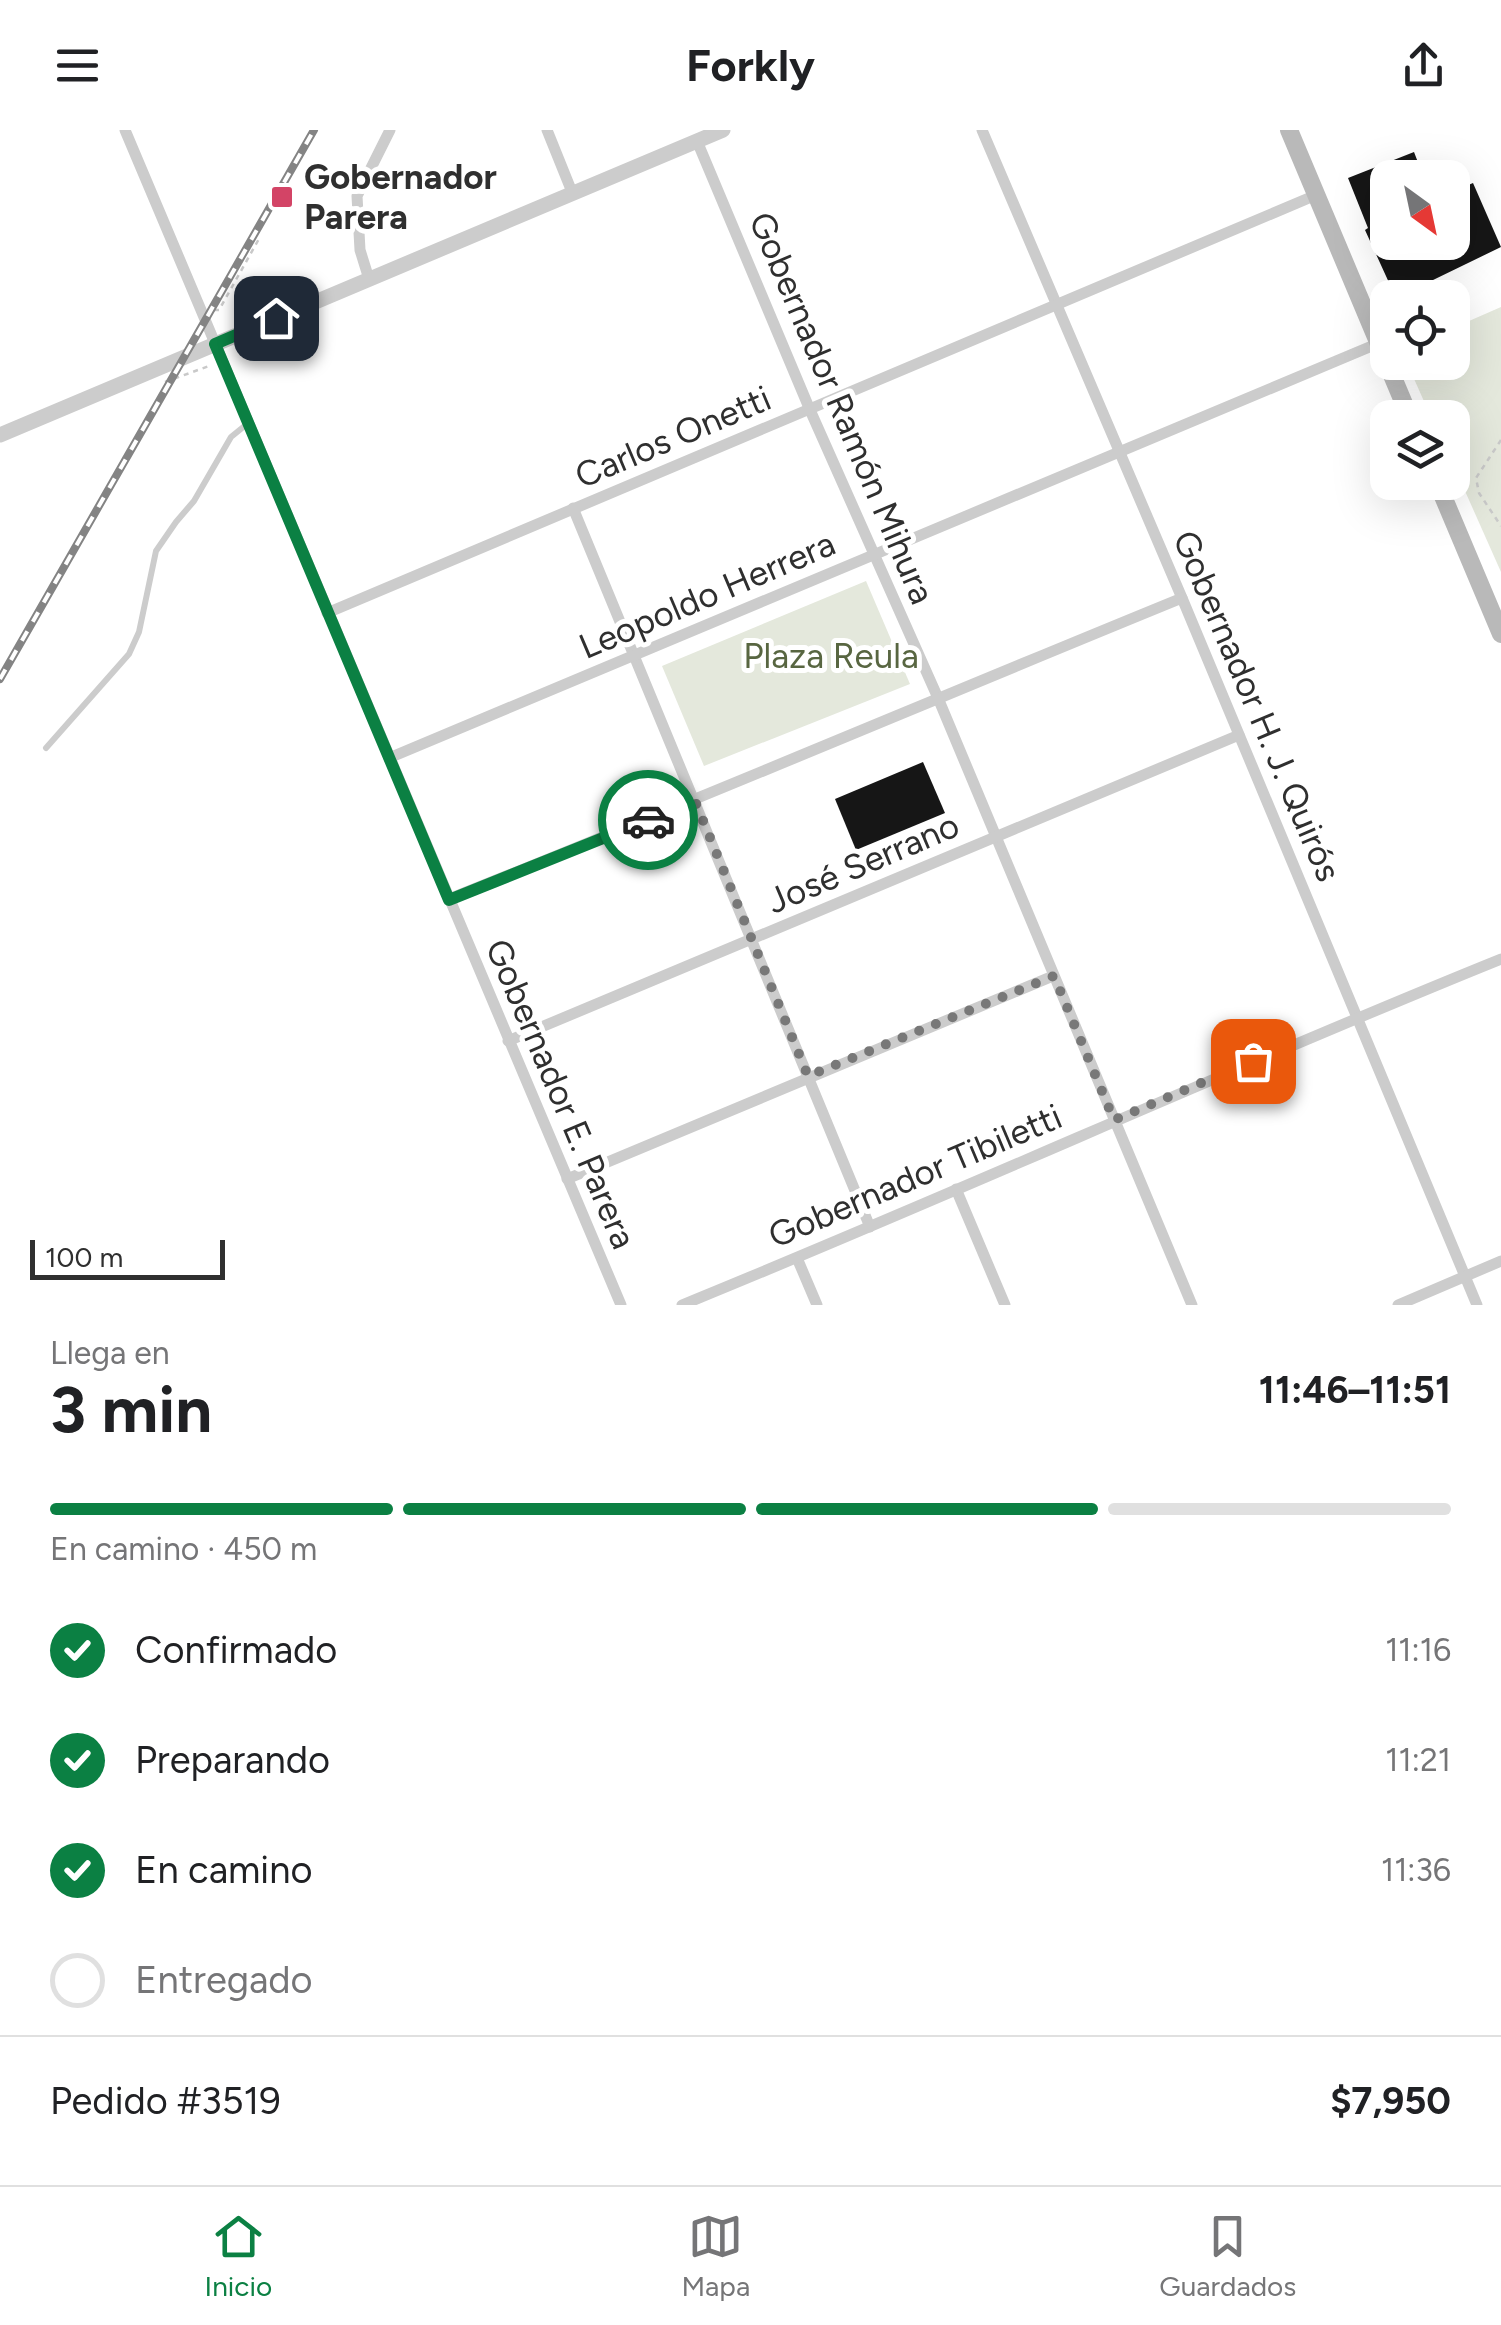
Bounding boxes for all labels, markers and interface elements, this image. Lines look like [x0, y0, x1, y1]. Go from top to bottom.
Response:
icon: menu [50, 38, 105, 93]
text: Forkly [686, 38, 815, 92]
icon: share [1396, 38, 1451, 93]
place label: Gobernador Parera [304, 156, 497, 238]
north arrow [1370, 160, 1470, 260]
map controls [1370, 160, 1470, 500]
marker: Gobernador Parera [269, 184, 295, 210]
street label: Gobernador Ramón Mihura [740, 206, 944, 610]
pin [234, 276, 319, 361]
button: locate [1370, 280, 1470, 380]
icon: home [249, 291, 304, 346]
street label: Carlos Onetti [569, 377, 777, 497]
button: layers [1370, 400, 1470, 500]
street label: Leopoldo Herrera [573, 522, 841, 668]
street label: Gobernador H. J. Quirós [1164, 524, 1350, 888]
park label: Plaza Reula [743, 635, 919, 677]
courier [598, 770, 698, 870]
icon: car [621, 793, 676, 848]
street label: José Serrano [761, 804, 965, 922]
street label: Gobernador E. Parera [477, 933, 645, 1255]
pin [1211, 1019, 1296, 1104]
icon: bag [1226, 1034, 1281, 1089]
street label: Gobernador Tibiletti [762, 1095, 1068, 1257]
scale bar [30, 1235, 225, 1280]
text: 100 m [45, 1240, 123, 1274]
text: Llega en [50, 1334, 170, 1372]
text: 11:46–11:51 [1259, 1367, 1451, 1413]
text: 3 min [50, 1370, 212, 1448]
text: En camino · 450 m [50, 1530, 317, 1568]
icon: check [50, 1623, 105, 1678]
text: Confirmado [135, 1627, 337, 1673]
text: 11:16 [1385, 1631, 1451, 1669]
icon: check [50, 1733, 105, 1788]
text: Preparando [135, 1737, 330, 1783]
text: 11:21 [1385, 1741, 1451, 1779]
icon: check [50, 1843, 105, 1898]
text: En camino [135, 1847, 312, 1893]
text: 11:36 [1381, 1851, 1451, 1889]
text: Entregado [135, 1957, 313, 2003]
text: Pedido #3519 [50, 2078, 281, 2124]
text: $7,950 [1330, 2078, 1451, 2124]
tab: Inicio [205, 2209, 272, 2303]
tab: Mapa [681, 2209, 750, 2303]
tab: Guardados [1159, 2209, 1296, 2303]

